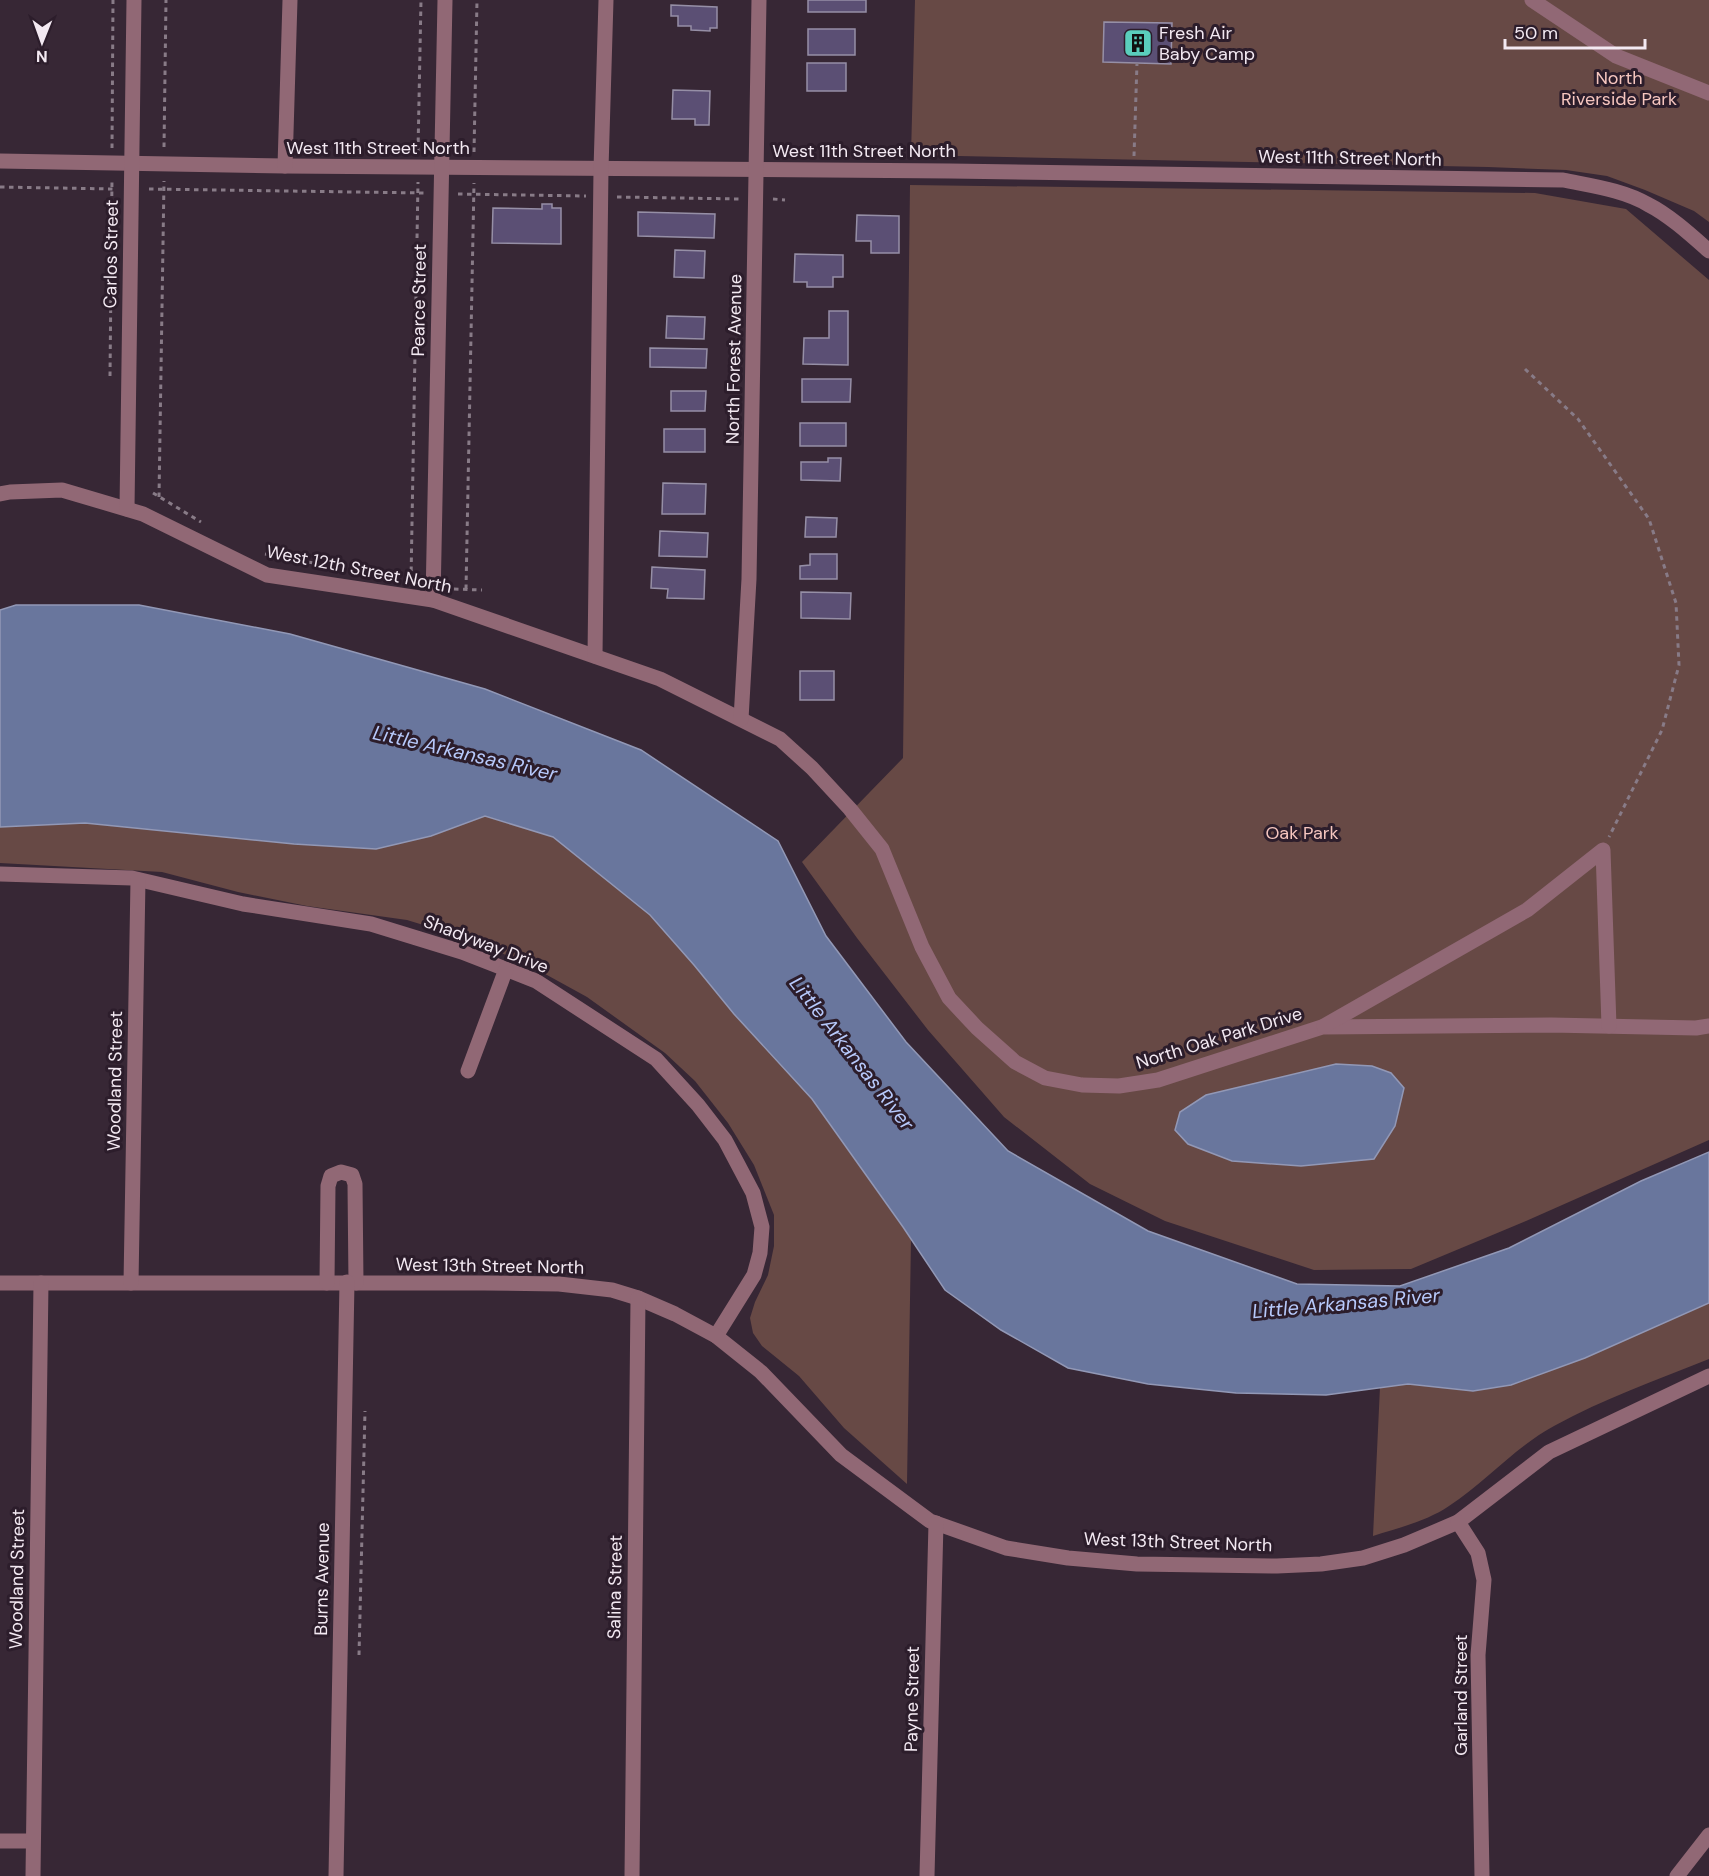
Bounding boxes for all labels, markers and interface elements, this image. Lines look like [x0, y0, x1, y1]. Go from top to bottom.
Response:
north arrow [12, 12, 72, 72]
scale bar [1505, 12, 1644, 50]
place label: Fresh Air Baby Camp [1159, 21, 1255, 66]
text: 50 m [1514, 21, 1558, 45]
building icon: Fresh Air Baby Camp [1122, 27, 1154, 59]
text: N [36, 46, 48, 67]
park label: North Riverside Park [1561, 66, 1677, 111]
street label: West 11th Street North [286, 136, 470, 160]
street label: West 11th Street North [772, 139, 956, 163]
street label: West 11th Street North [1258, 144, 1442, 172]
street label: Carlos Street [98, 199, 124, 309]
street label: Pearce Street [406, 244, 432, 356]
street label: North Forest Avenue [721, 274, 747, 444]
street label: West 12th Street North [264, 539, 454, 599]
water label: Little Arkansas River [370, 719, 560, 787]
park label: Oak Park [1265, 821, 1339, 845]
street label: Shadyway Drive [420, 909, 552, 979]
water label: Little Arkansas River [784, 971, 921, 1136]
street label: North Oak Park Drive [1133, 1001, 1305, 1075]
street label: Woodland Street [102, 1011, 128, 1151]
street label: West 13th Street North [395, 1252, 585, 1280]
water label: Little Arkansas River [1251, 1282, 1441, 1324]
street label: Woodland Street [4, 1509, 30, 1649]
street label: Burns Avenue [309, 1522, 335, 1636]
street label: West 13th Street North [1083, 1527, 1273, 1557]
street label: Salina Street [602, 1535, 628, 1639]
street label: Garland Street [1449, 1634, 1473, 1756]
street label: Payne Street [899, 1646, 925, 1752]

